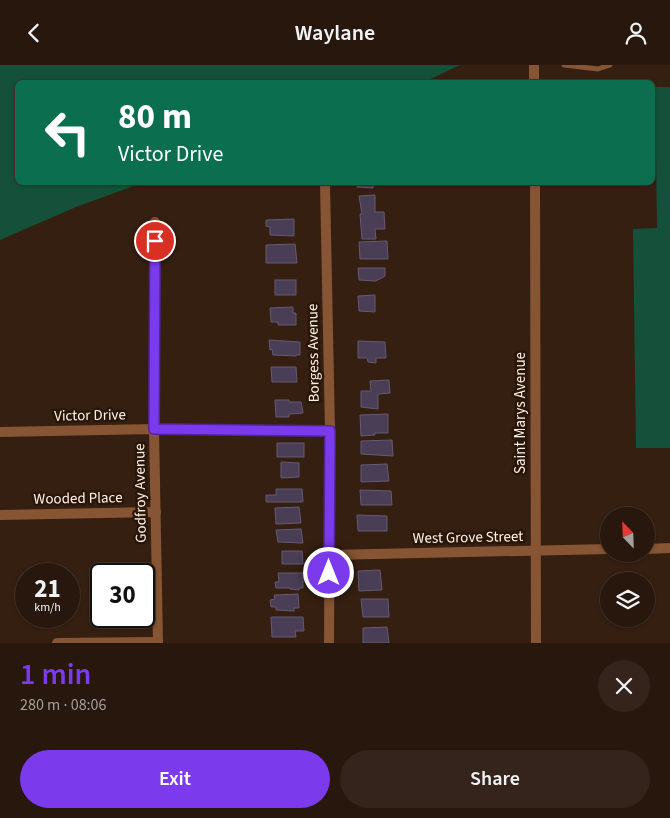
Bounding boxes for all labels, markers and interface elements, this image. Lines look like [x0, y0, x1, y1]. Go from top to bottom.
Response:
text: Waylane [295, 17, 375, 49]
icon: back [20, 19, 48, 47]
icon: person [622, 19, 650, 47]
text: 80 m [118, 92, 192, 142]
icon: left [35, 100, 100, 165]
text: Victor Drive [118, 138, 223, 170]
pin [134, 220, 176, 262]
icon: arrive [141, 227, 169, 255]
street label: Borgess Avenue [302, 304, 325, 402]
street label: Saint Marys Avenue [510, 352, 531, 474]
street label: Victor Drive [54, 404, 126, 427]
street label: Godfroy Avenue [129, 443, 152, 543]
street label: Wooded Place [33, 487, 123, 510]
north arrow [600, 507, 655, 563]
map controls [600, 507, 655, 627]
street label: West Grove Street [413, 526, 524, 549]
position arrow [302, 546, 354, 598]
speed limit sign: 30 [90, 563, 155, 628]
text: 21 [34, 571, 61, 607]
button: layers [600, 572, 655, 627]
text: km/h [34, 599, 61, 616]
text: 1 min [20, 653, 91, 696]
button: close [598, 660, 650, 712]
text: 280 m · 08:06 [20, 694, 107, 716]
button: Exit [20, 750, 330, 808]
button: Share [340, 750, 650, 808]

